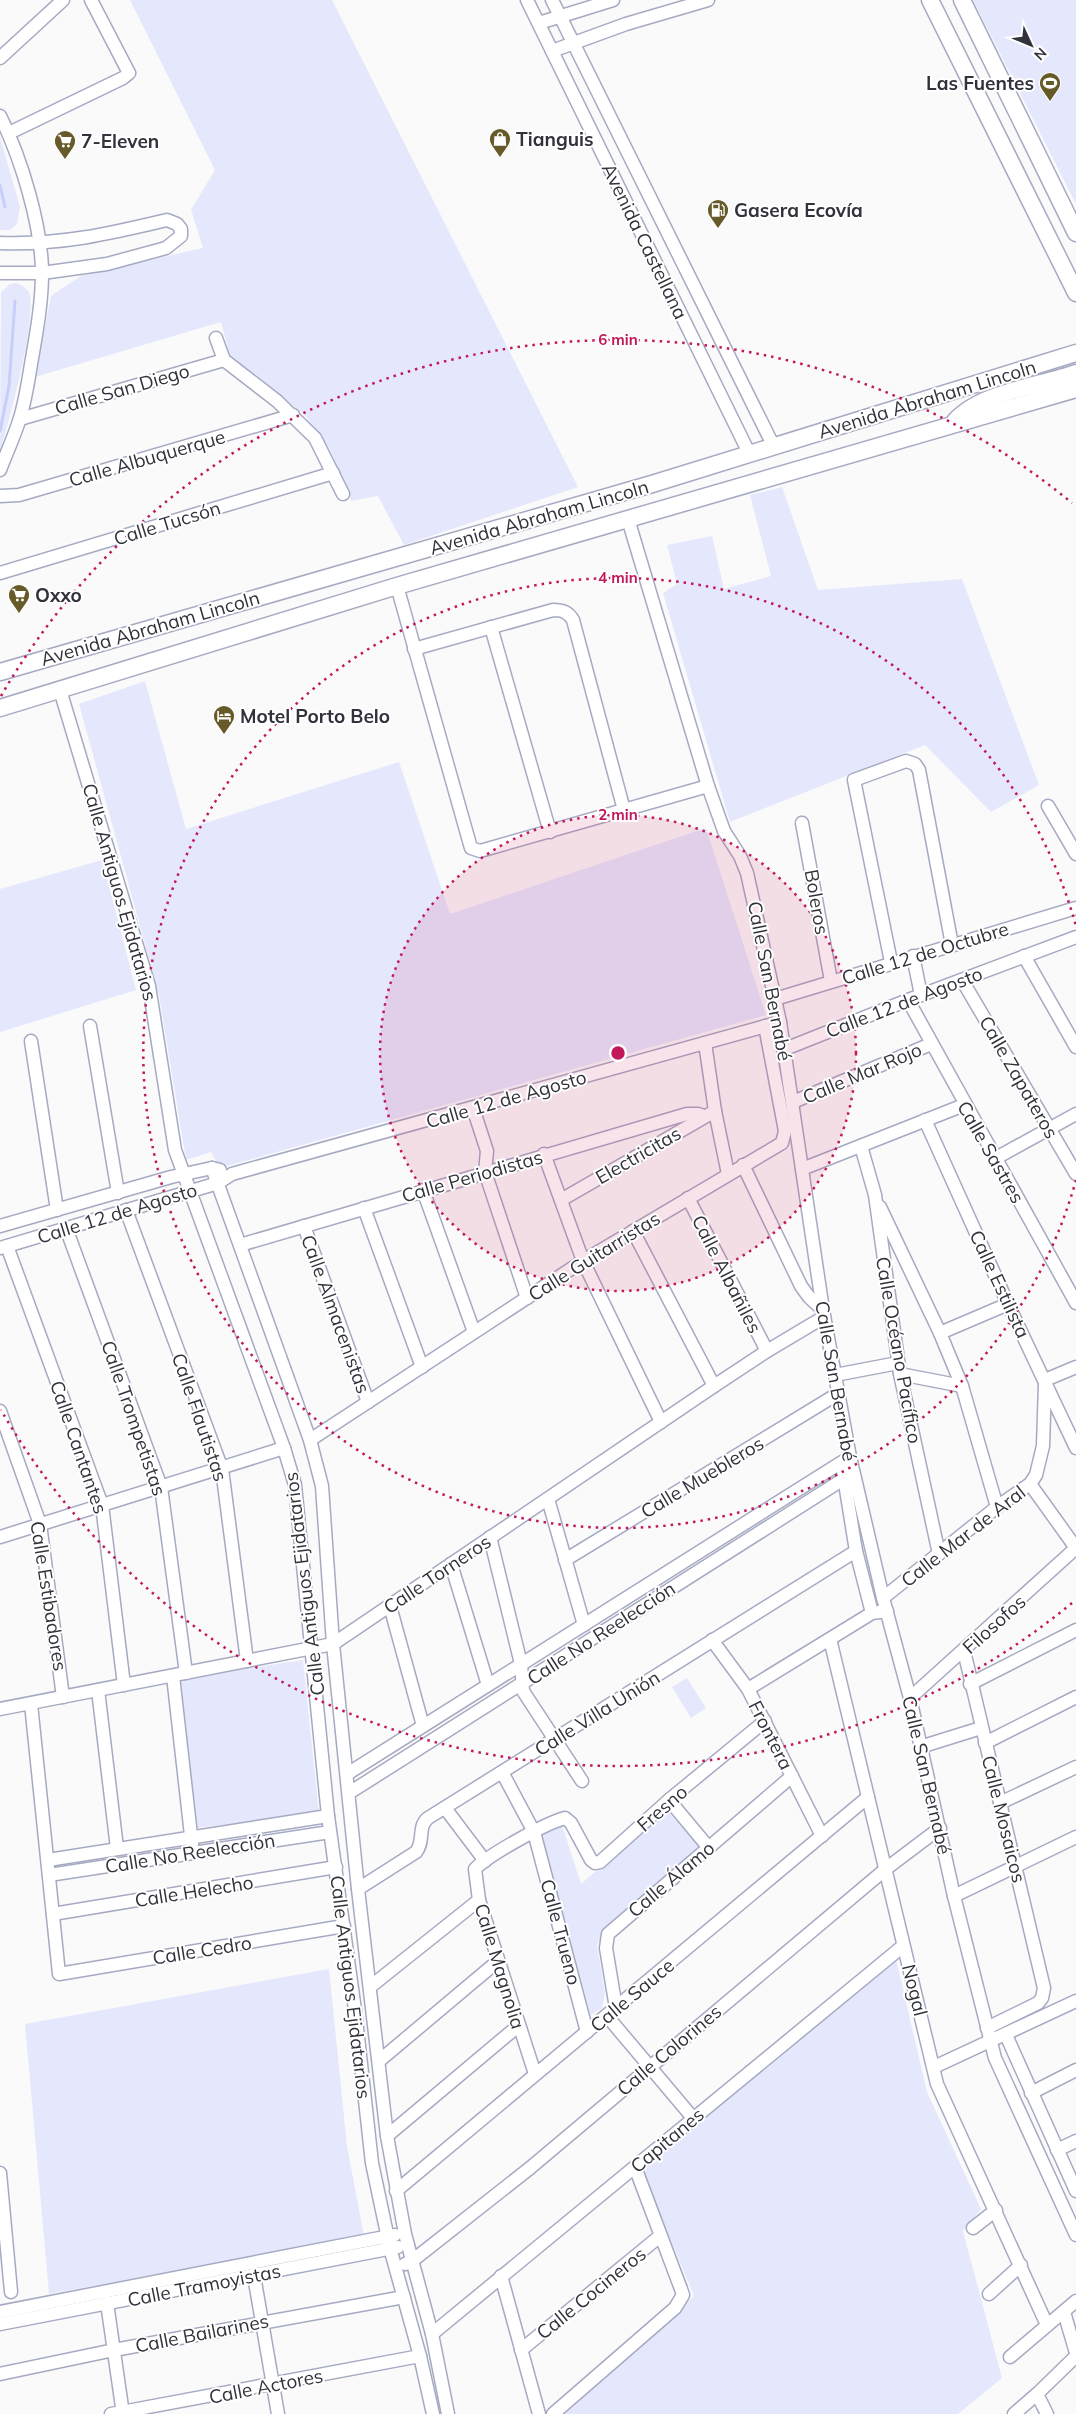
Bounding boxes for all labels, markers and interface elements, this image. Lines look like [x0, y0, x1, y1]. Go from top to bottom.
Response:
north arrow [1006, 20, 1056, 70]
text: N [1030, 44, 1050, 64]
place label: Las Fuentes [926, 71, 1034, 95]
sports icon: Las Fuentes [1038, 71, 1062, 102]
shop icon: Tianguis [488, 127, 512, 158]
place label: Tianguis [516, 127, 594, 151]
supermarket icon: 7-Eleven [53, 129, 77, 160]
place label: 7-Eleven [81, 129, 159, 153]
street label: Avenida Castellana [597, 159, 693, 323]
fuel station icon: Gasera Ecovía [706, 198, 730, 229]
place label: Gasera Ecovía [734, 198, 863, 222]
text: 6 min [598, 330, 638, 349]
street label: Avenida Abraham Lincoln [815, 354, 1039, 444]
street label: Calle San Diego [52, 358, 192, 420]
street label: Calle Albuquerque [66, 424, 228, 492]
street label: Avenida Abraham Lincoln [427, 474, 651, 560]
street label: Calle Tucsón [111, 495, 223, 551]
text: 4 min [598, 568, 638, 587]
supermarket icon: Oxxo [7, 583, 31, 614]
place label: Oxxo [35, 583, 82, 607]
street label: Avenida Abraham Lincoln [38, 585, 262, 671]
hotel icon: Motel Porto Belo [212, 704, 236, 735]
place label: Motel Porto Belo [240, 704, 390, 728]
street label: Calle Antiguos Ejidatarios [77, 780, 163, 1004]
text: 2 min [598, 805, 638, 824]
street label: Boleros [799, 868, 835, 936]
street label: Calle San Bernabé [743, 899, 797, 1063]
street label: Calle 12 de Octubre [839, 916, 1011, 990]
street label: Calle 12 de Agosto [822, 961, 986, 1043]
street label: Calle Zapateros [974, 1011, 1064, 1143]
street label: Calle Mar Rojo [799, 1037, 925, 1109]
centre of rings [609, 1044, 627, 1062]
street label: Calle 12 de Agosto [423, 1065, 589, 1133]
street label: Calle Sastres [952, 1097, 1030, 1207]
street label: Electricitas [591, 1121, 685, 1189]
street label: Calle Periodistas [399, 1144, 545, 1208]
street label: Calle 12 de Agosto [34, 1177, 200, 1249]
street label: Calle Guitarristas [524, 1206, 664, 1306]
street label: Calle Albañiles [687, 1211, 767, 1337]
street label: Calle Estilista [965, 1226, 1035, 1342]
street label: Calle Almacenistas [296, 1231, 376, 1397]
street label: Calle Océano Pacífico [871, 1255, 927, 1445]
street label: Calle San Bernabé [810, 1299, 862, 1463]
street label: Calle Trompetistas [96, 1337, 172, 1499]
street label: Calle Flautistas [167, 1350, 233, 1484]
street label: Calle Cantantes [45, 1377, 113, 1517]
street label: Calle Muebleros [636, 1431, 768, 1523]
street label: Calle Antiguos Ejidatarios [278, 1471, 330, 1697]
street label: Calle Mar de Aral [896, 1480, 1030, 1592]
street label: Calle Estibadores [25, 1519, 73, 1673]
street label: Calle Torneros [379, 1529, 495, 1619]
street label: Calle No Reelección [522, 1576, 680, 1690]
street label: Filosofos [957, 1589, 1031, 1659]
street label: Calle Villa Unión [530, 1665, 664, 1761]
street label: Calle San Bernabé [897, 1693, 957, 1857]
street label: Frontera [743, 1696, 799, 1774]
street label: Calle Mosaicos [977, 1753, 1031, 1885]
street label: Fresno [632, 1780, 692, 1836]
street label: Calle No Reelección [103, 1828, 277, 1878]
street label: Calle Álamo [623, 1836, 719, 1922]
street label: Calle Helecho [133, 1870, 255, 1912]
street label: Calle Antiguos Ejidatarios [325, 1874, 377, 2100]
street label: Calle Trueno [535, 1876, 587, 1988]
street label: Calle Magnolia [470, 1900, 530, 2032]
street label: Calle Cedro [151, 1930, 253, 1970]
street label: Calle Sauce [585, 1953, 679, 2037]
street label: Nogal [897, 1962, 933, 2018]
street label: Calle Colorines [612, 1999, 726, 2101]
street label: Capitanes [625, 2102, 709, 2178]
street label: Calle Cocineros [531, 2241, 651, 2345]
street label: Calle Tramoyistas [125, 2258, 283, 2312]
street label: Calle Bailarines [133, 2308, 271, 2358]
street label: Calle Actores [207, 2363, 325, 2409]

